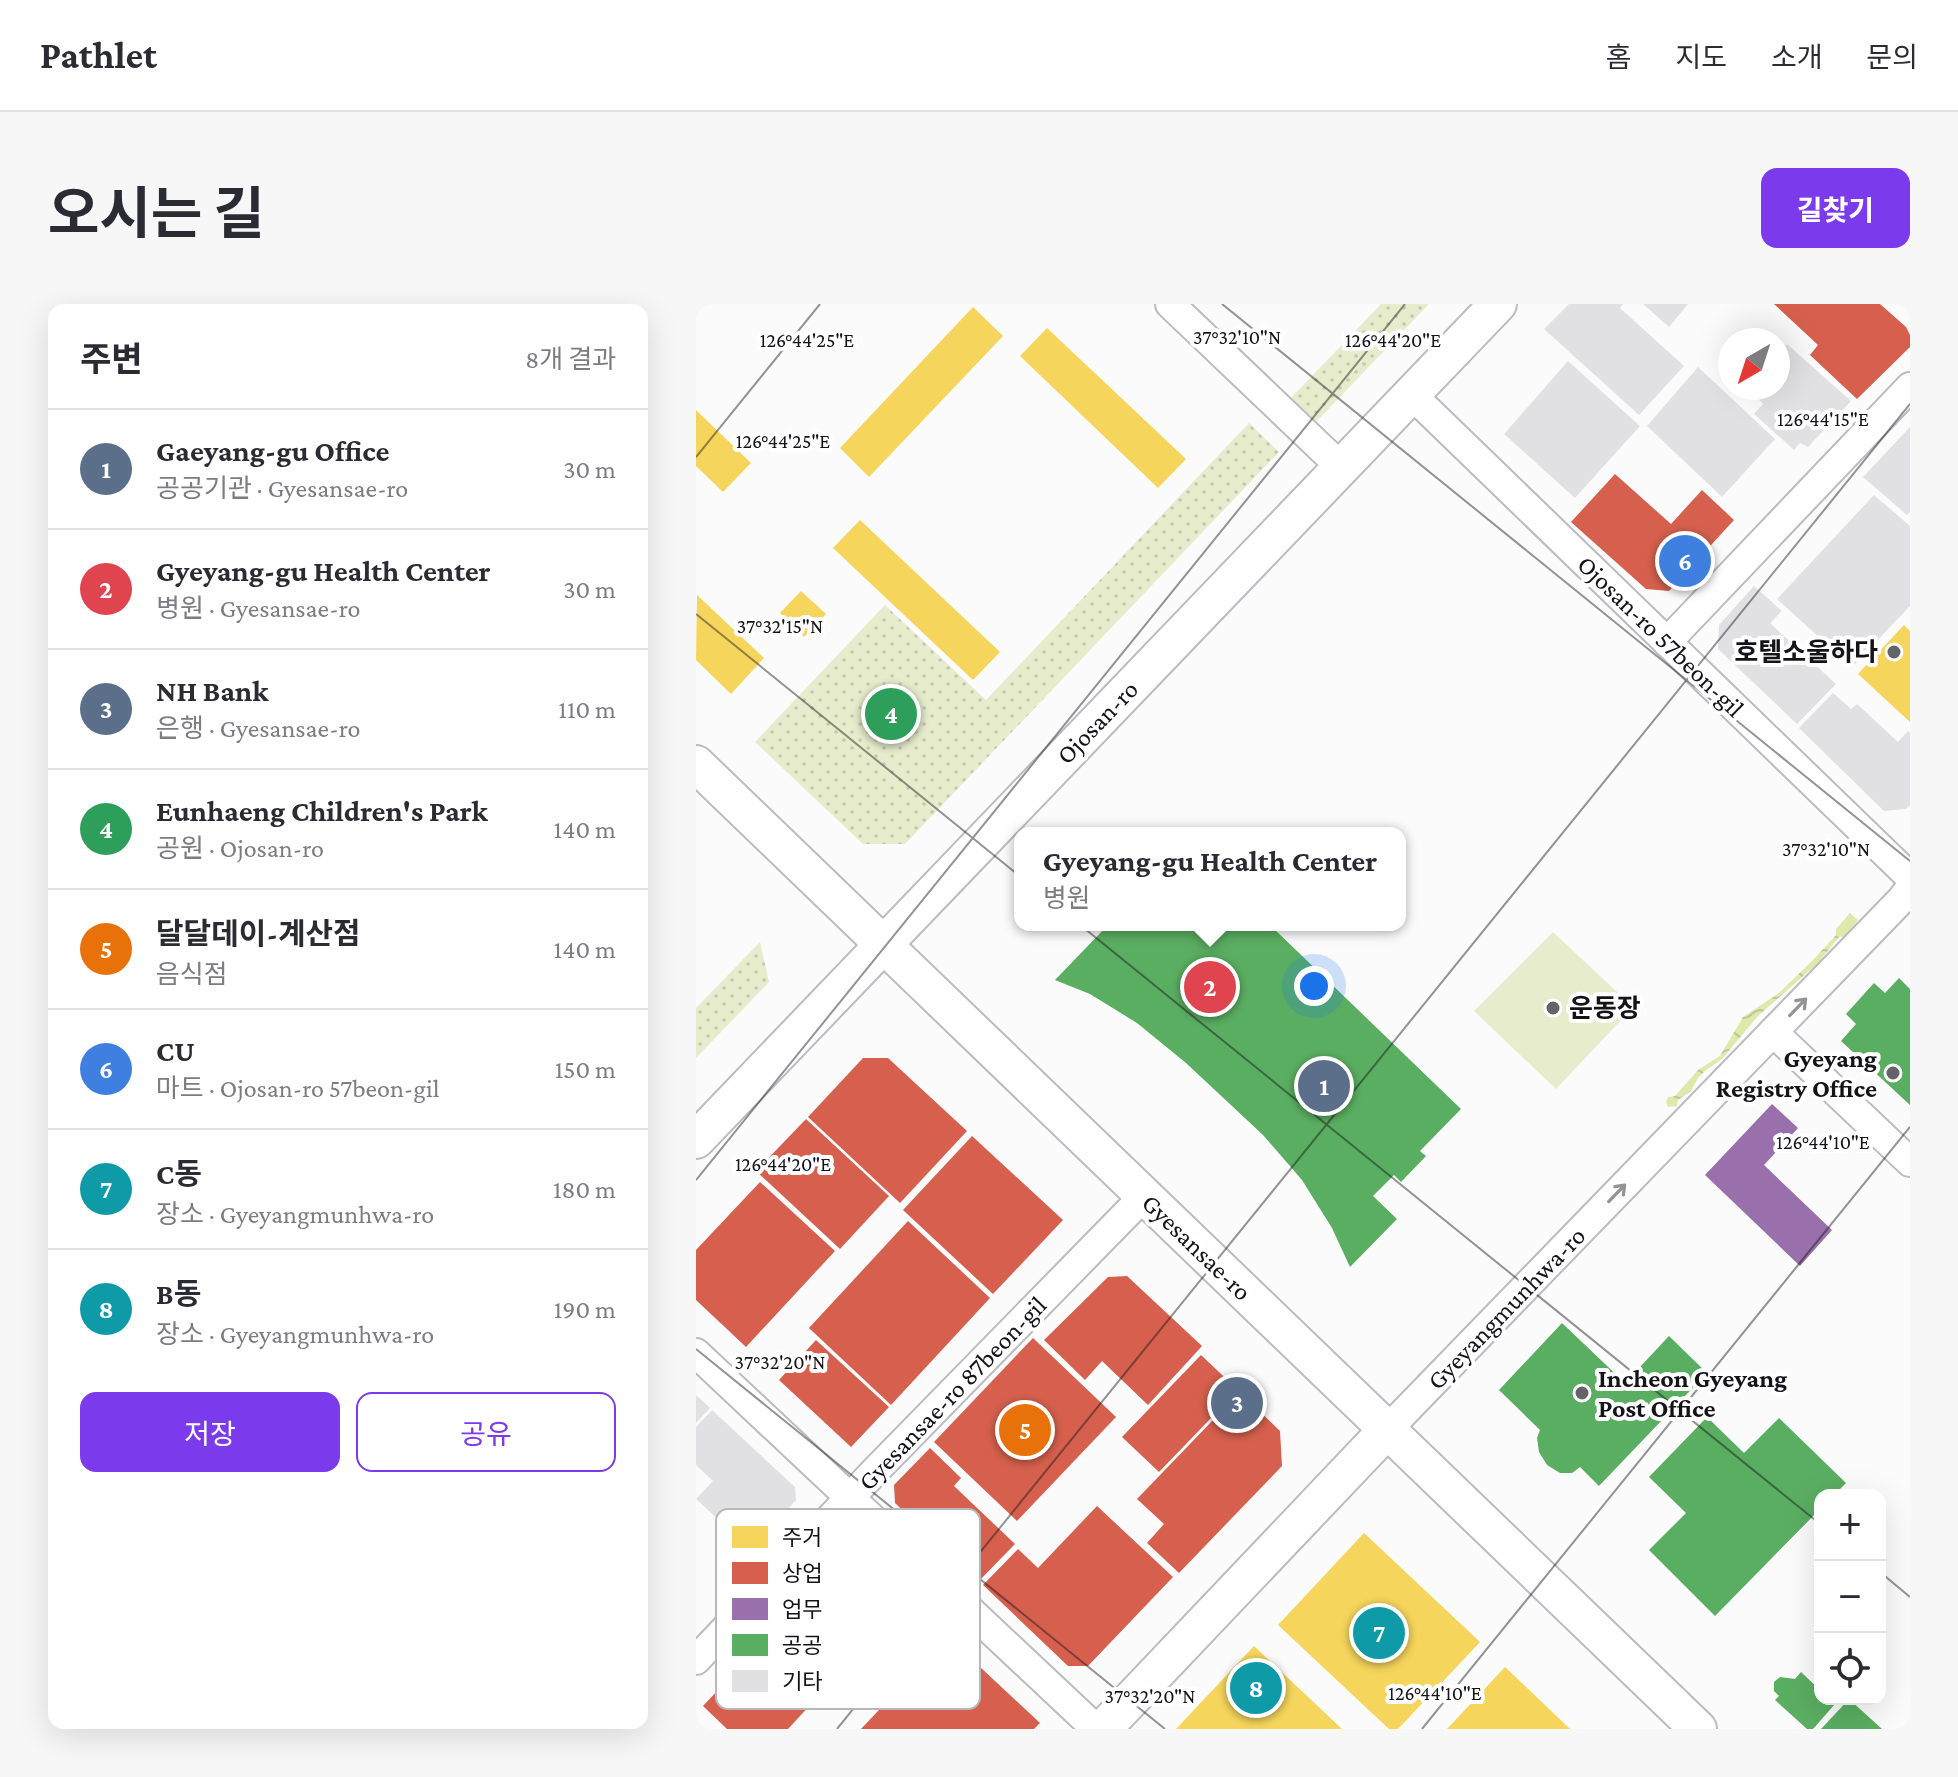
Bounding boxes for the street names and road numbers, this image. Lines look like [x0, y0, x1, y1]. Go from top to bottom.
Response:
street label: Ojosan-ro 57beon-gil [1572, 550, 1750, 723]
street label: Ojosan-ro [1051, 675, 1144, 770]
street label: Gyesansae-ro [1136, 1188, 1257, 1307]
street label: Gyeyangmunhwa-ro [1422, 1221, 1591, 1395]
street label: Gyesansae-ro 87beon-gil [852, 1291, 1052, 1496]

